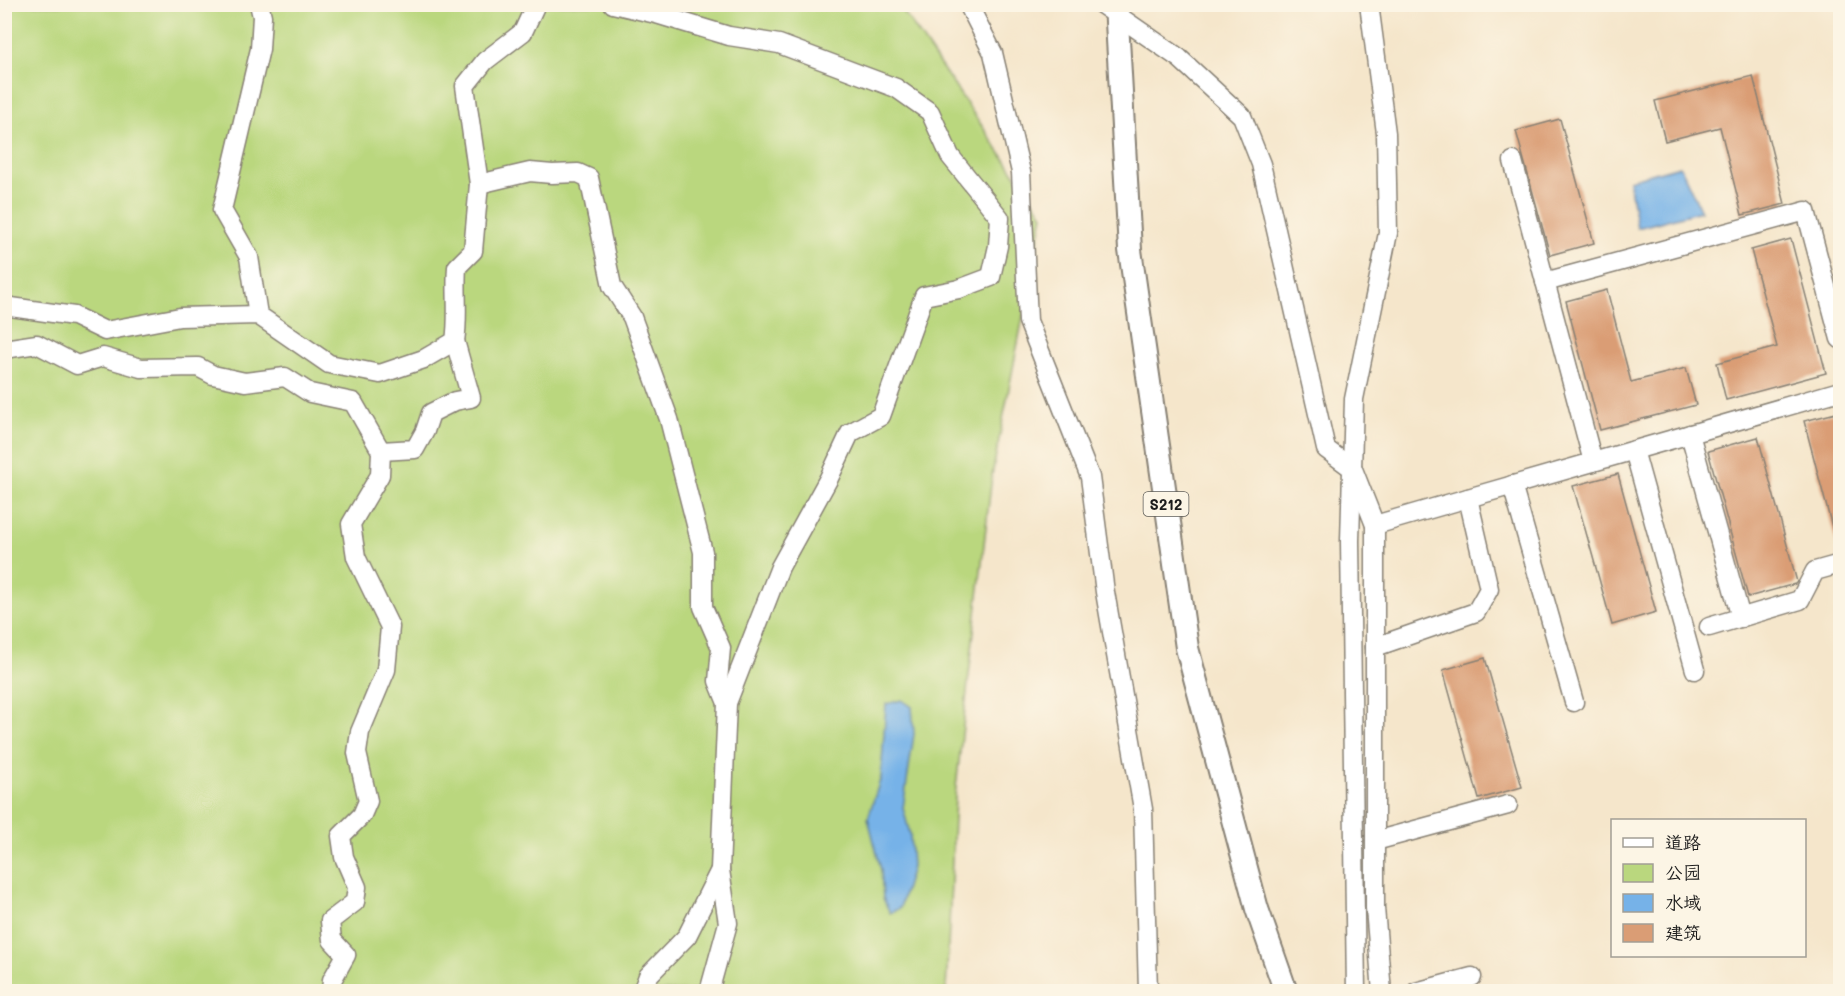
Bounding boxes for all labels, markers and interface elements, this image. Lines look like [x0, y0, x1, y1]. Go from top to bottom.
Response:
road number: S212 [1144, 492, 1188, 516]
legend [1611, 819, 1806, 957]
text: 道路 [1665, 830, 1701, 854]
text: 公园 [1665, 860, 1701, 884]
text: 水域 [1665, 890, 1701, 914]
text: 建筑 [1665, 920, 1701, 944]

